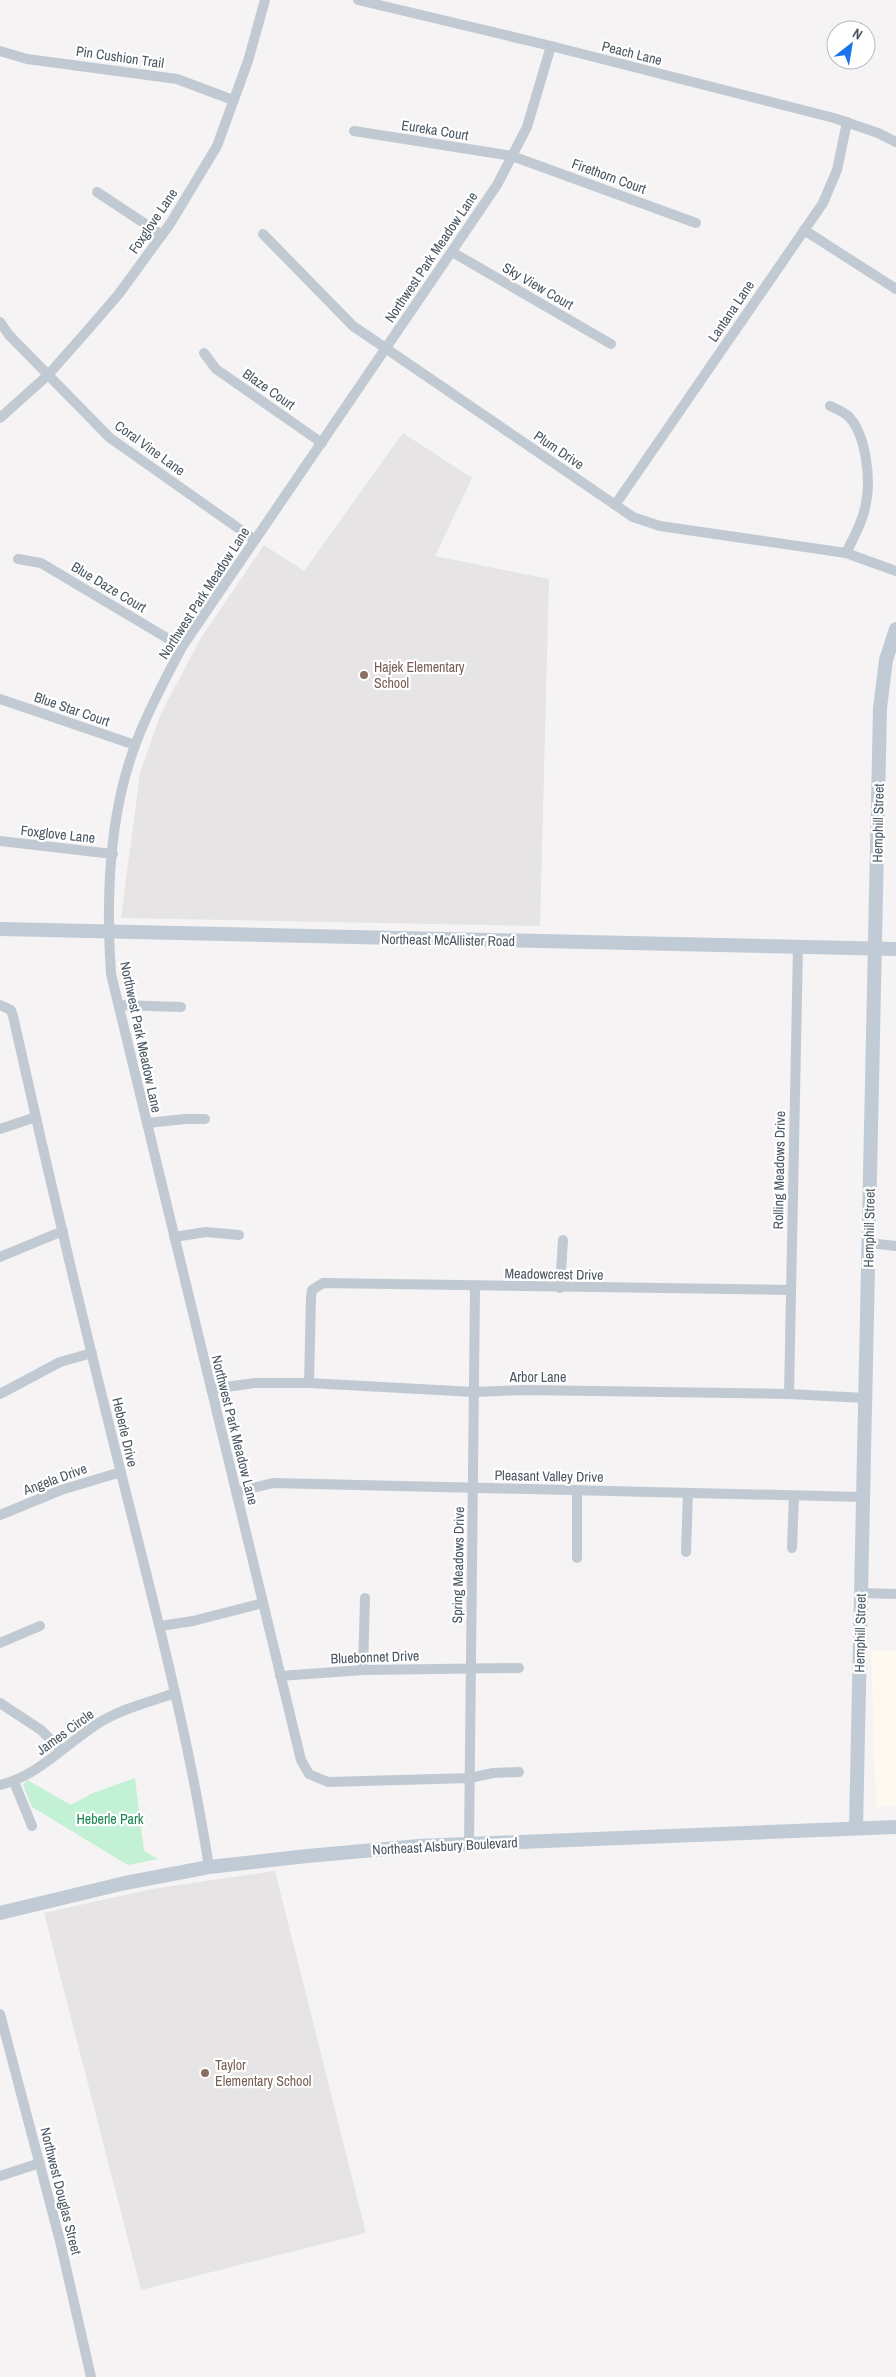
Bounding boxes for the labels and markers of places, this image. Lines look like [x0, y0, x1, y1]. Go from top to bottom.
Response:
place label: Hajek Elementary School [374, 658, 465, 692]
marker: Hajek Elementary School [358, 669, 370, 681]
place label: Taylor Elementary School [215, 2056, 311, 2090]
marker: Taylor Elementary School [199, 2067, 211, 2079]

